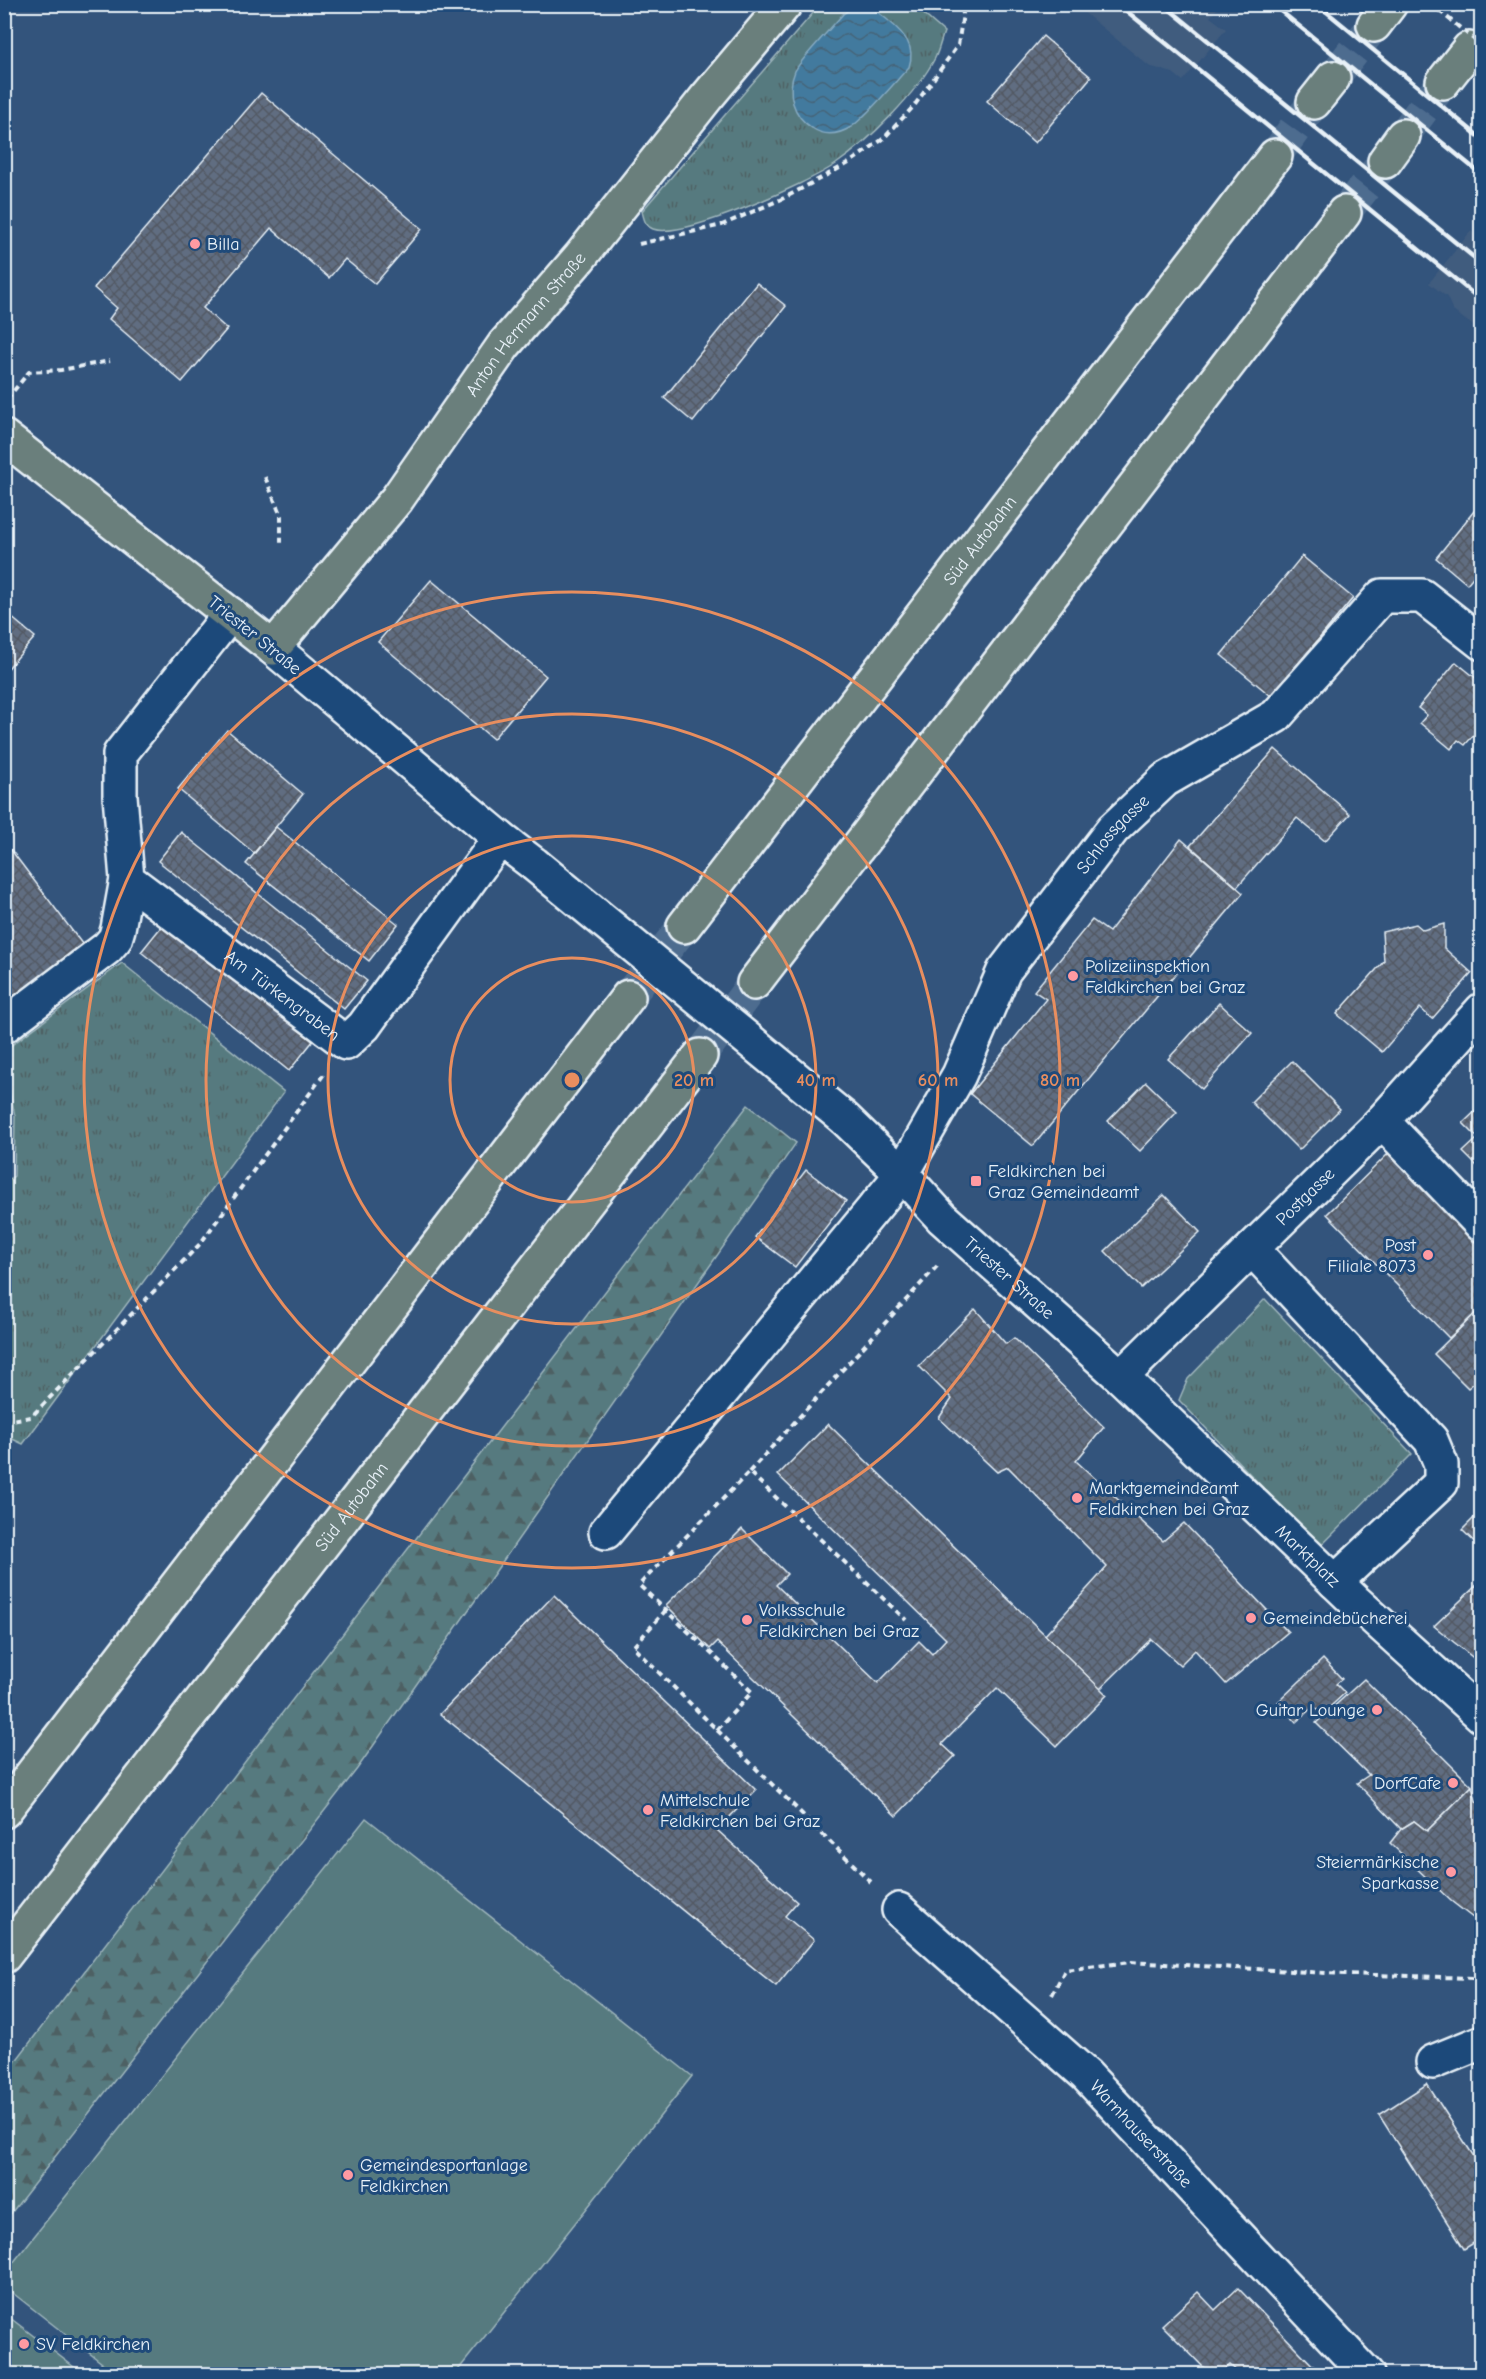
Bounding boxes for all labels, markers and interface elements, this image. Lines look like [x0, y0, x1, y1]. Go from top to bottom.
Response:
place label: Billa [207, 234, 239, 255]
marker: Billa [188, 237, 202, 251]
street label: Anton Hermann Straße [462, 248, 590, 401]
street label: Süd Autobahn [939, 492, 1021, 590]
street label: Triester Straße [204, 591, 305, 679]
street label: Schlossgasse [1072, 790, 1154, 878]
street label: Am Türkengraben [220, 946, 344, 1046]
place label: Polizeiinspektion Feldkirchen bei Graz [1085, 956, 1245, 998]
marker: Polizeiinspektion Feldkirchen bei Graz [1066, 969, 1080, 983]
centre of rings [562, 1070, 582, 1090]
text: 20 m [674, 1070, 714, 1091]
text: 40 m [796, 1070, 836, 1091]
text: 60 m [918, 1070, 958, 1091]
text: 80 m [1040, 1070, 1080, 1091]
place label: Feldkirchen bei Graz Gemeindeamt [988, 1161, 1139, 1203]
street label: Postgasse [1272, 1163, 1339, 1230]
marker: Feldkirchen bei Graz Gemeindeamt [969, 1174, 983, 1188]
street label: Triester Straße [959, 1232, 1058, 1324]
place label: Post Filiale 8073 [1327, 1235, 1417, 1277]
marker: Post Filiale 8073 [1421, 1248, 1435, 1262]
street label: Süd Autobahn [311, 1458, 393, 1556]
place label: Marktgemeindeamt Feldkirchen bei Graz [1089, 1478, 1249, 1520]
marker: Marktgemeindeamt Feldkirchen bei Graz [1070, 1491, 1084, 1505]
street label: Marktplatz [1271, 1520, 1344, 1592]
place label: Volksschule Feldkirchen bei Graz [759, 1600, 919, 1642]
place label: Gemeindebücherei [1263, 1608, 1408, 1629]
marker: Gemeindebücherei [1244, 1611, 1258, 1625]
marker: Volksschule Feldkirchen bei Graz [740, 1613, 754, 1627]
place label: Guitar Lounge [1256, 1700, 1365, 1721]
marker: Guitar Lounge [1370, 1703, 1384, 1717]
place label: DorfCafe [1374, 1773, 1441, 1794]
marker: DorfCafe [1446, 1776, 1460, 1790]
place label: Mittelschule Feldkirchen bei Graz [660, 1790, 820, 1832]
marker: Mittelschule Feldkirchen bei Graz [641, 1803, 655, 1817]
place label: Steiermärkische Sparkasse [1316, 1852, 1439, 1894]
marker: Steiermärkische Sparkasse [1444, 1865, 1458, 1879]
street label: Warnhauserstraße [1085, 2076, 1196, 2192]
place label: Gemeindesportanlage Feldkirchen [360, 2155, 528, 2197]
marker: Gemeindesportanlage Feldkirchen [341, 2168, 355, 2182]
place label: SV Feldkirchen [36, 2334, 150, 2355]
marker: SV Feldkirchen [17, 2337, 31, 2351]

